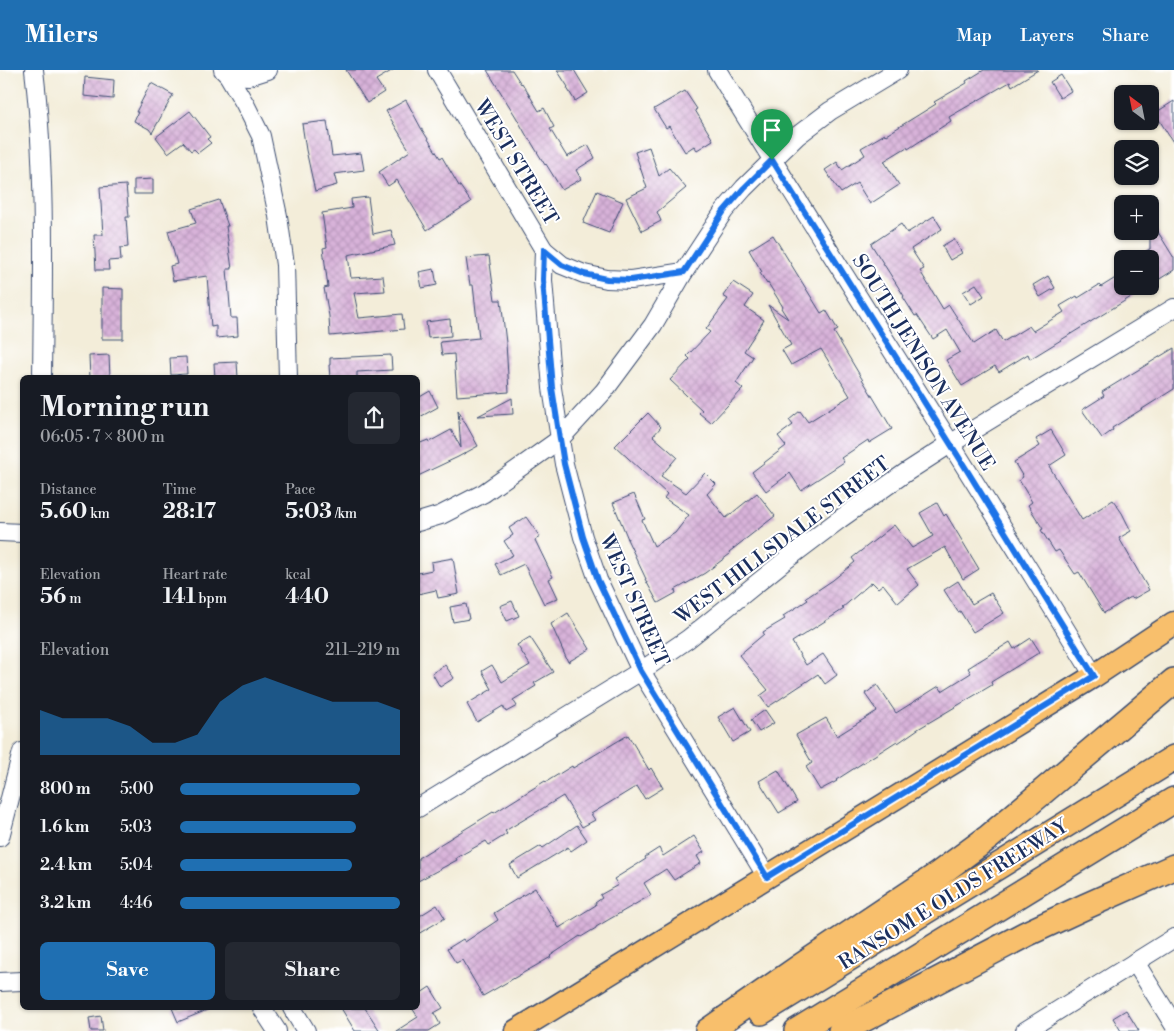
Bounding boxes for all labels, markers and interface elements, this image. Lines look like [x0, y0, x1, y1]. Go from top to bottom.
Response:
text: Milers [25, 20, 98, 50]
text: Map [957, 24, 992, 47]
text: Layers [1020, 24, 1074, 47]
text: Share [1102, 24, 1149, 47]
north arrow [1114, 85, 1159, 130]
map controls [1114, 85, 1159, 295]
street label: WEST STREET [468, 95, 563, 230]
pin [751, 109, 793, 160]
icon: arrive [758, 116, 786, 144]
button: layers [1114, 140, 1159, 185]
button: + [1114, 195, 1159, 240]
street label: SOUTH JENISON AVENUE [846, 250, 1000, 476]
button: − [1114, 250, 1159, 295]
text: Morning run [40, 390, 209, 425]
button: share [348, 392, 400, 444]
text: 06:05 · 7 × 800 m [40, 427, 165, 447]
street label: WEST HILLSDALE STREET [669, 452, 896, 631]
text: Distance [40, 481, 97, 499]
text: Time [163, 481, 196, 499]
text: Pace [285, 481, 315, 499]
text: 5.60 [40, 499, 87, 525]
text: 28:17 [163, 499, 216, 525]
text: 5:03 [285, 499, 332, 525]
text: km [87, 505, 110, 523]
text: /km [332, 505, 357, 523]
street label: WEST STREET [593, 530, 674, 671]
text: Elevation [40, 566, 101, 584]
text: Heart rate [163, 566, 227, 584]
text: kcal [285, 566, 311, 584]
text: 56 [40, 584, 66, 610]
text: 141 [163, 584, 196, 610]
text: 440 [285, 584, 329, 610]
text: m [66, 590, 81, 608]
text: bpm [196, 590, 227, 608]
text: Elevation [40, 640, 109, 660]
text: 211–219 m [325, 640, 400, 660]
text: 800 m [40, 779, 91, 799]
text: 5:00 [120, 779, 154, 799]
street label: RANSOM E OLDS FREEWAY [834, 814, 1074, 976]
text: 1.6 km [40, 817, 89, 837]
text: 5:03 [120, 817, 152, 837]
text: 2.4 km [40, 855, 92, 875]
text: 5:04 [120, 855, 153, 875]
text: 3.2 km [40, 893, 91, 913]
text: 4:46 [120, 893, 152, 913]
button: Save [40, 942, 215, 1000]
button: Share [225, 942, 400, 1000]

